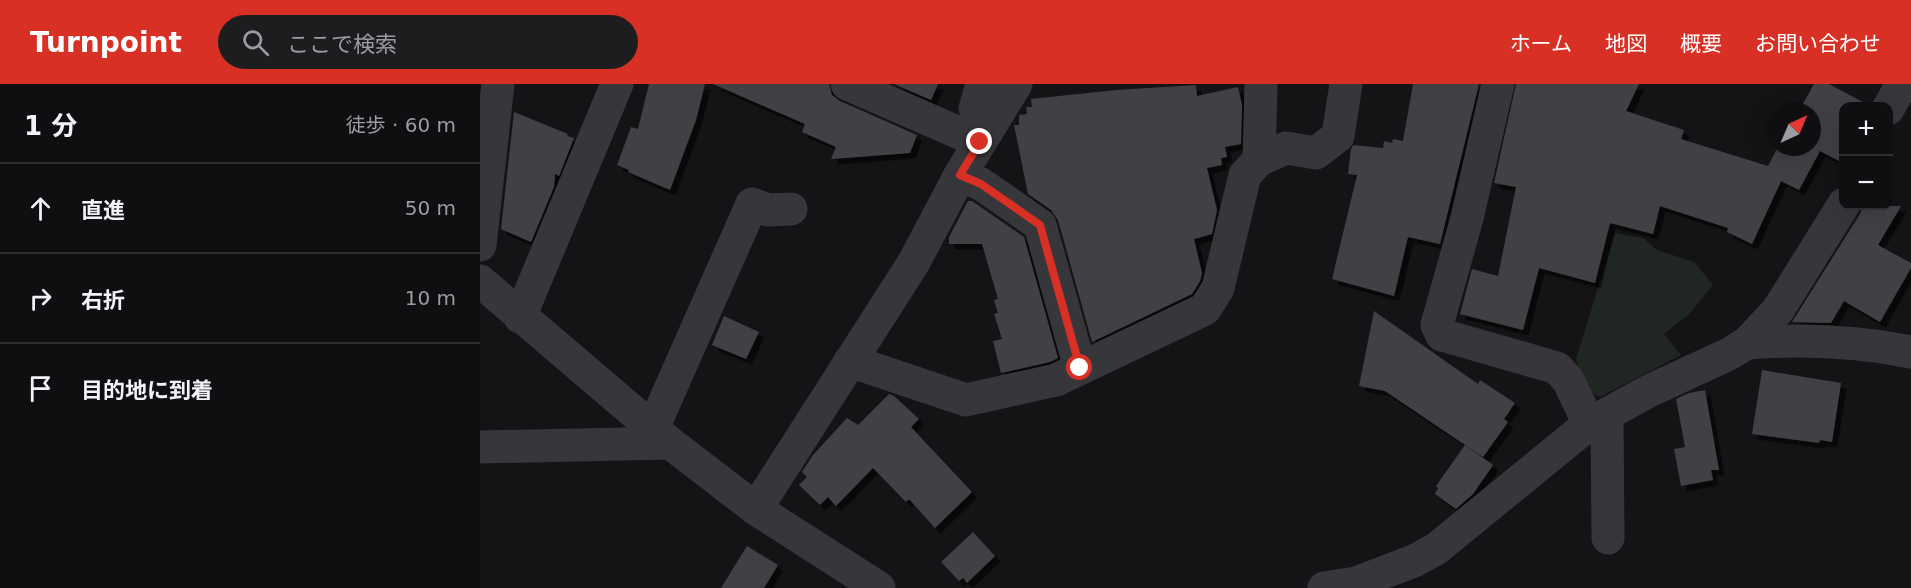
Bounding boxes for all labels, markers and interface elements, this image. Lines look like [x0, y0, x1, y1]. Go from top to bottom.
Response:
search box [218, 15, 638, 69]
text: Turnpoint [30, 26, 182, 59]
icon: search [239, 26, 272, 59]
text: ここで検索 [287, 32, 397, 57]
text: ホーム [1510, 32, 1572, 56]
text: 地図 [1605, 32, 1647, 56]
text: 概要 [1680, 32, 1722, 56]
text: お問い合わせ [1755, 32, 1881, 56]
north arrow [1767, 102, 1821, 156]
map controls [1839, 102, 1893, 210]
button: + [1839, 102, 1893, 156]
text: 1 分 [24, 111, 77, 141]
text: 徒歩 · 60 m [346, 113, 456, 137]
route end [966, 128, 992, 154]
button: − [1839, 156, 1893, 210]
icon: ahead [24, 192, 57, 225]
text: 50 m [405, 196, 456, 220]
text: 直進 [81, 198, 125, 223]
icon: right [24, 282, 57, 315]
text: 10 m [405, 286, 456, 310]
text: 右折 [81, 288, 125, 313]
route start [1066, 354, 1092, 380]
icon: arrive [24, 372, 57, 405]
text: 目的地に到着 [81, 378, 213, 403]

